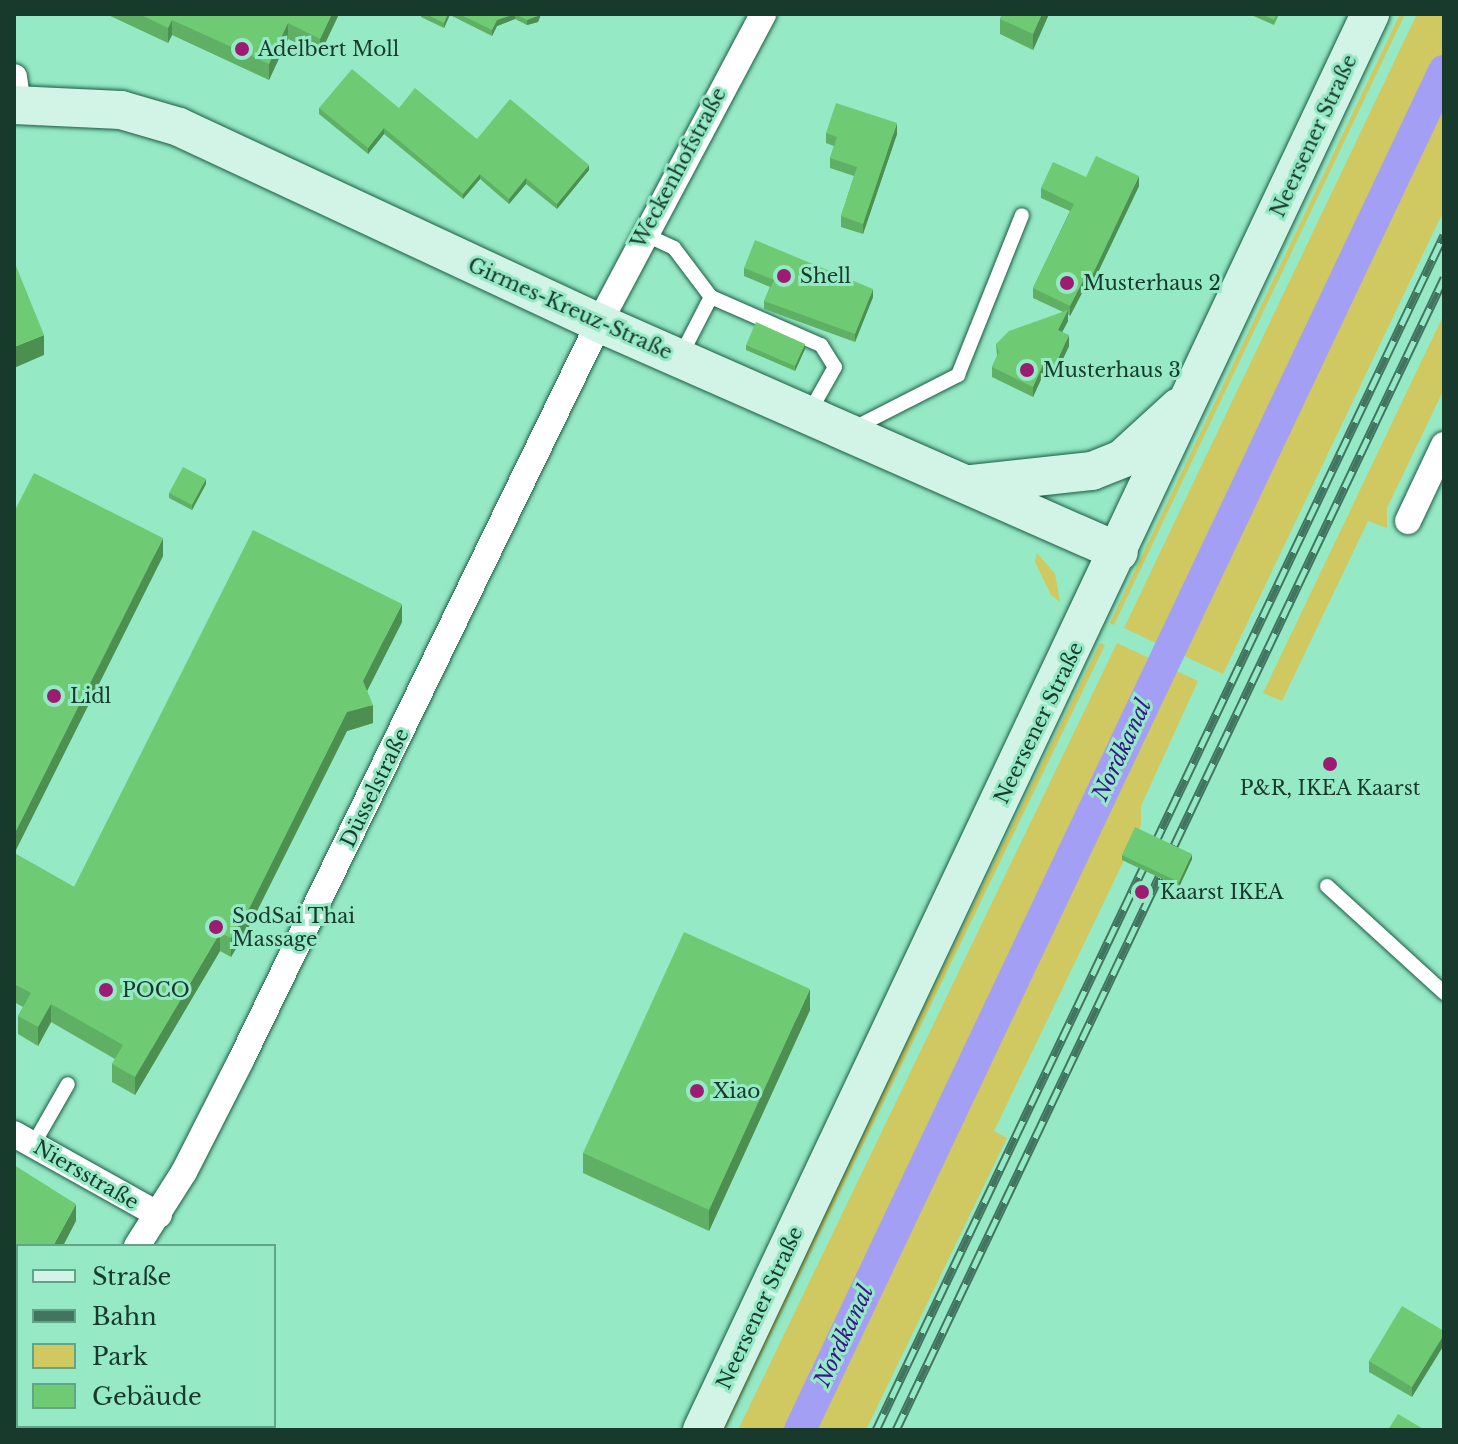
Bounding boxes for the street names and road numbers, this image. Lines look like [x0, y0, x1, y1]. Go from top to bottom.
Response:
street label: Neersener Straße [1266, 51, 1362, 221]
street label: Weckenhofstraße [627, 84, 731, 252]
street label: Girmes-Kreuz-Straße [464, 253, 676, 365]
street label: Neersener Straße [989, 638, 1089, 808]
street label: Düsselstraße [336, 725, 414, 851]
street label: Niersstraße [29, 1135, 143, 1215]
street label: Neersener Straße [712, 1223, 808, 1393]

